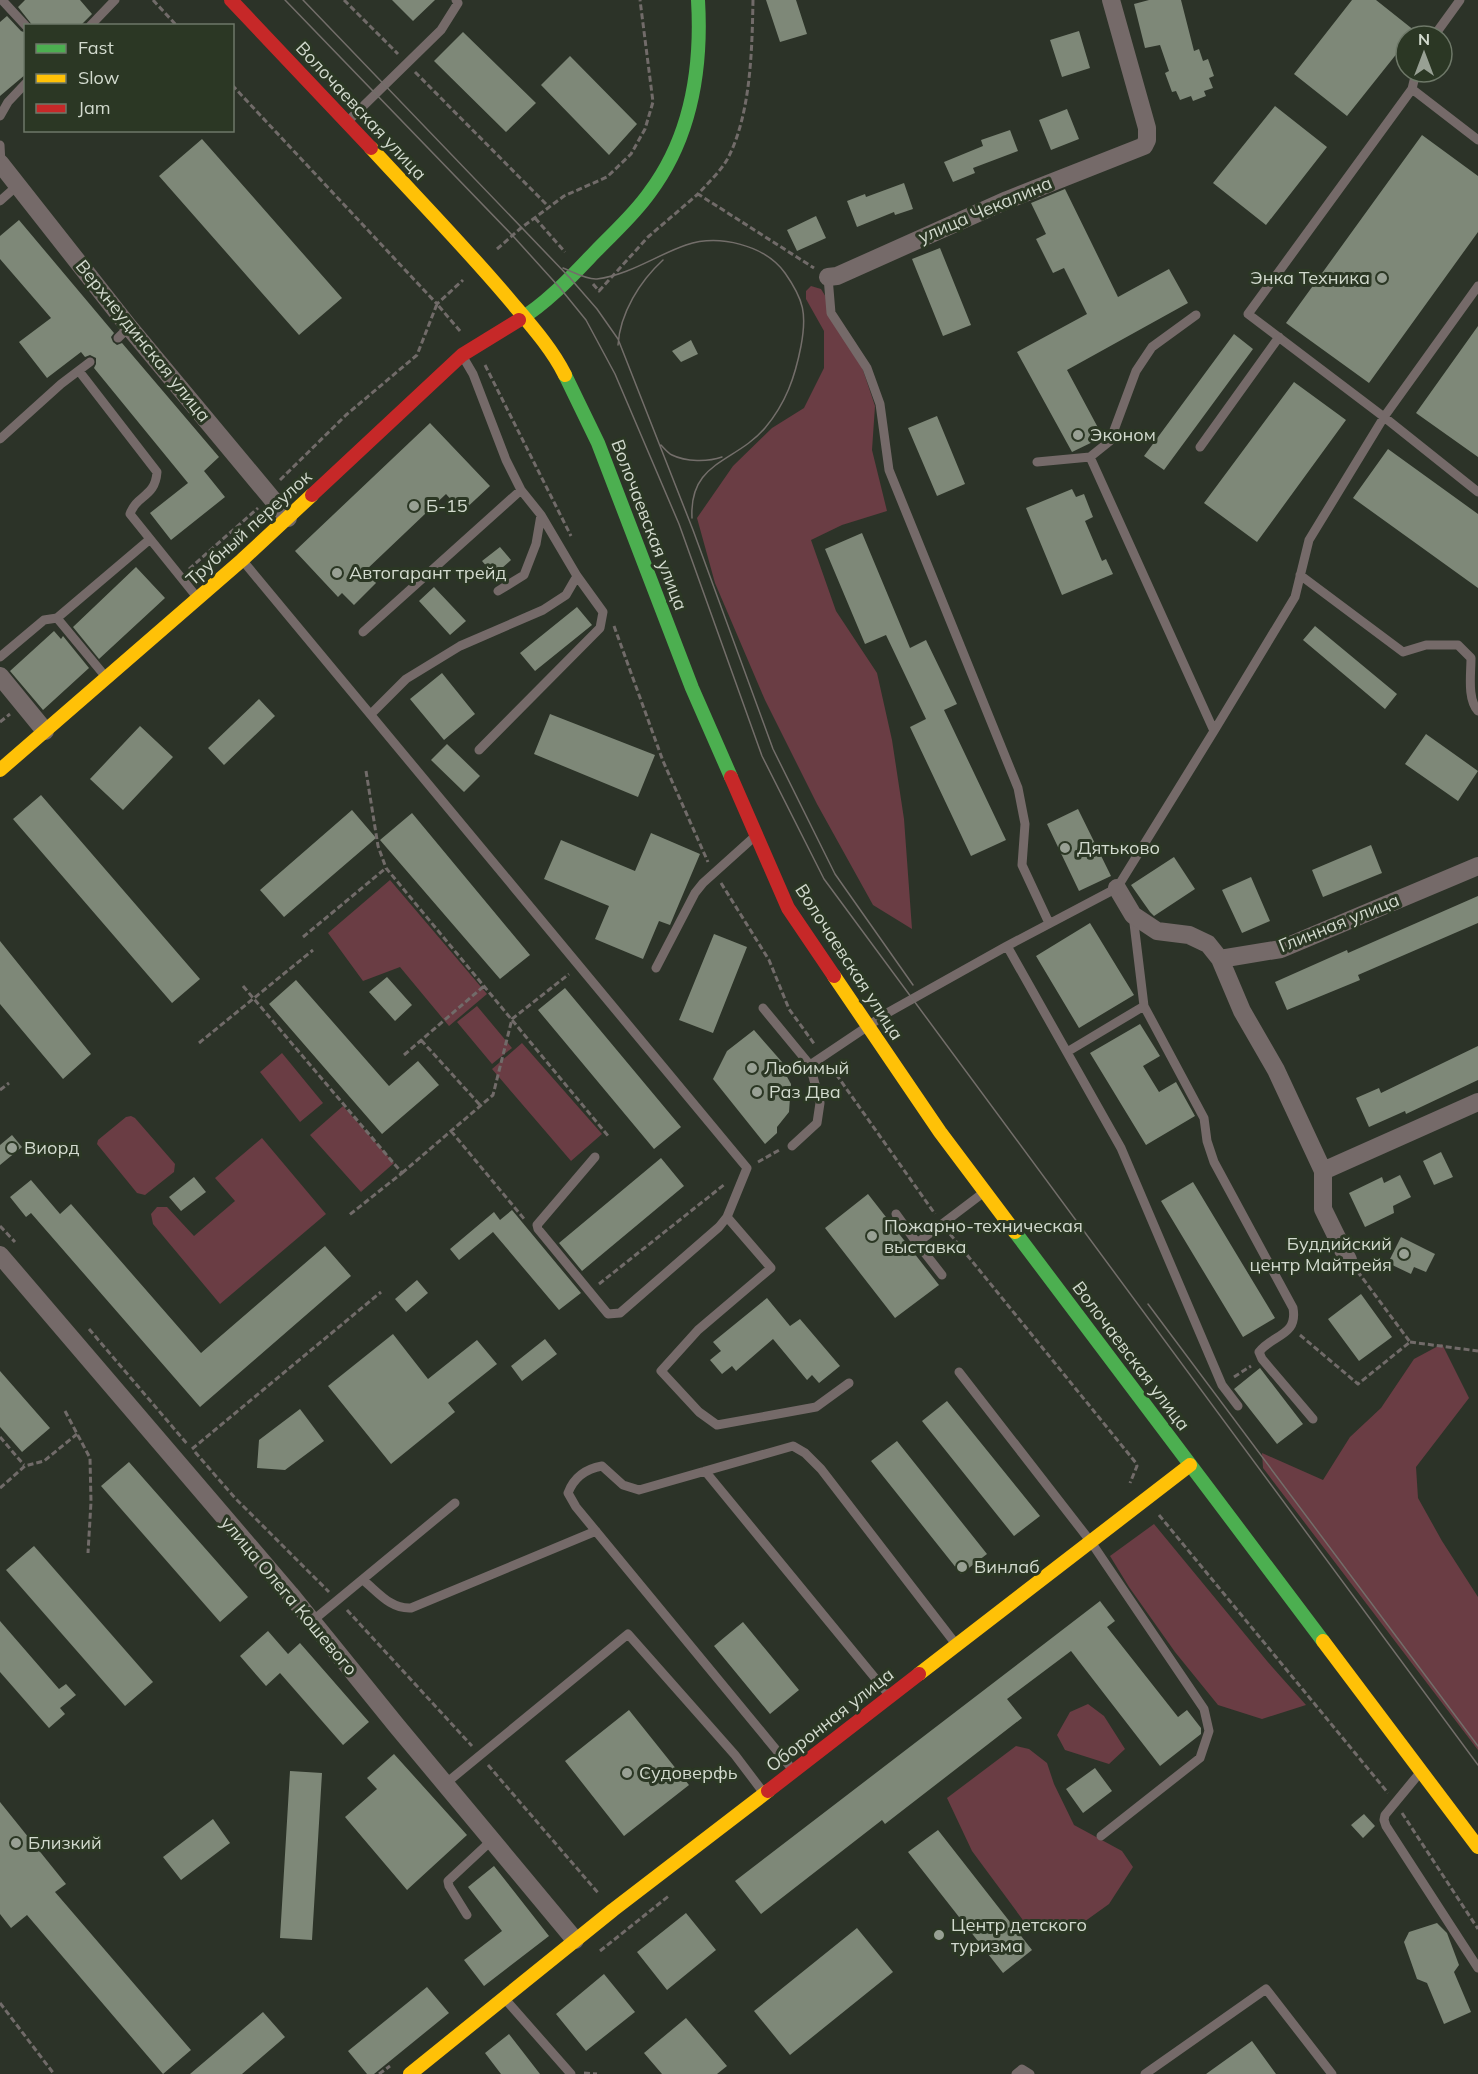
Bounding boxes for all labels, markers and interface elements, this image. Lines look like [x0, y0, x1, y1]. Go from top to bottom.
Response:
legend [24, 24, 234, 132]
north arrow [1394, 24, 1454, 84]
text: N [1418, 29, 1430, 49]
text: Fast [78, 36, 114, 59]
street label: Волочаевская улица [291, 36, 432, 185]
text: Slow [78, 66, 120, 89]
text: Jam [78, 96, 111, 119]
street label: улица Чекалина [914, 171, 1055, 248]
street label: Верхнеудинская улица [71, 255, 216, 426]
place label: Энка Техника [1250, 266, 1370, 289]
marker: Энка Техника [1375, 271, 1389, 285]
place label: Эконом [1090, 423, 1156, 446]
marker: Эконом [1071, 428, 1085, 442]
street label: Волочаевская улица [606, 436, 693, 614]
street label: Трубный переулок [181, 465, 317, 590]
place label: Б-15 [426, 494, 468, 517]
marker: Б-15 [407, 499, 421, 513]
place label: Автогарант трейд [349, 561, 507, 584]
marker: Автогарант трейд [330, 566, 344, 580]
place label: Дятьково [1077, 836, 1160, 859]
marker: Дятьково [1058, 841, 1072, 855]
street label: Волочаевская улица [790, 879, 908, 1044]
street label: Глинная улица [1275, 888, 1403, 957]
place label: Любимый [764, 1056, 849, 1079]
marker: Любимый [745, 1061, 759, 1075]
place label: Раз Два [769, 1080, 841, 1103]
marker: Раз Два [750, 1085, 764, 1099]
place label: Виорд [24, 1136, 79, 1159]
marker: Виорд [5, 1141, 19, 1155]
place label: Пожарно-техническая выставка [884, 1214, 1083, 1258]
marker: Пожарно-техническая выставка [865, 1229, 879, 1243]
place label: Буддийский центр Майтрейя [1250, 1232, 1392, 1276]
marker: Буддийский центр Майтрейя [1397, 1247, 1411, 1261]
street label: Волочаевская улица [1068, 1276, 1195, 1435]
street label: улица Олега Кошевого [216, 1511, 363, 1680]
place label: Винлаб [974, 1555, 1040, 1578]
marker: Винлаб [955, 1560, 969, 1574]
street label: Оборонная улица [761, 1663, 898, 1777]
place label: Судоверфь [639, 1761, 738, 1784]
marker: Судоверфь [620, 1766, 634, 1780]
place label: Близкий [28, 1831, 102, 1854]
marker: Близкий [9, 1836, 23, 1850]
place label: Центр детского туризма [951, 1913, 1087, 1957]
marker: Центр детского туризма [932, 1928, 946, 1942]

